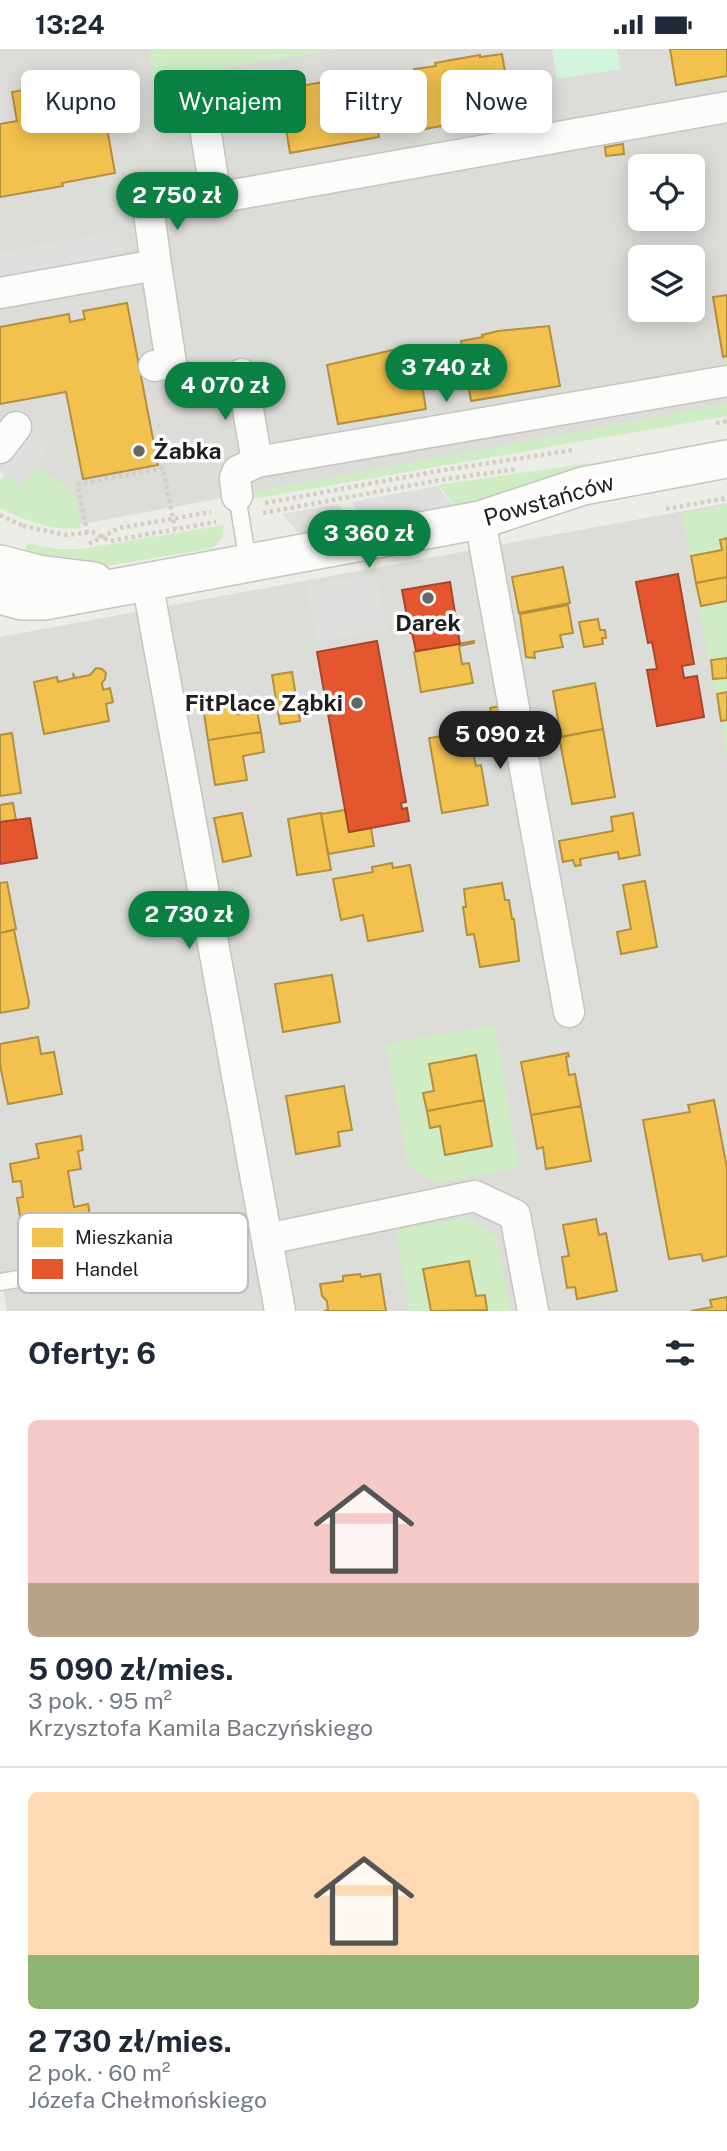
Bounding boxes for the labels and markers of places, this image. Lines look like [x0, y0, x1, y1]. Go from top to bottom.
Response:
pin: 2 750 zł [105, 173, 249, 232]
pin: 3 740 zł [374, 345, 518, 404]
pin: 4 070 zł [153, 363, 297, 422]
place label: Żabka [153, 437, 222, 464]
marker: Żabka [131, 443, 147, 459]
pin: 3 360 zł [297, 511, 441, 570]
marker: Darek [420, 590, 436, 606]
place label: Darek [395, 609, 461, 636]
place label: FitPlace Ząbki [185, 689, 343, 716]
marker: FitPlace Ząbki [349, 695, 365, 711]
pin: 5 090 zł [428, 711, 572, 771]
pin: 2 730 zł [117, 891, 261, 951]

